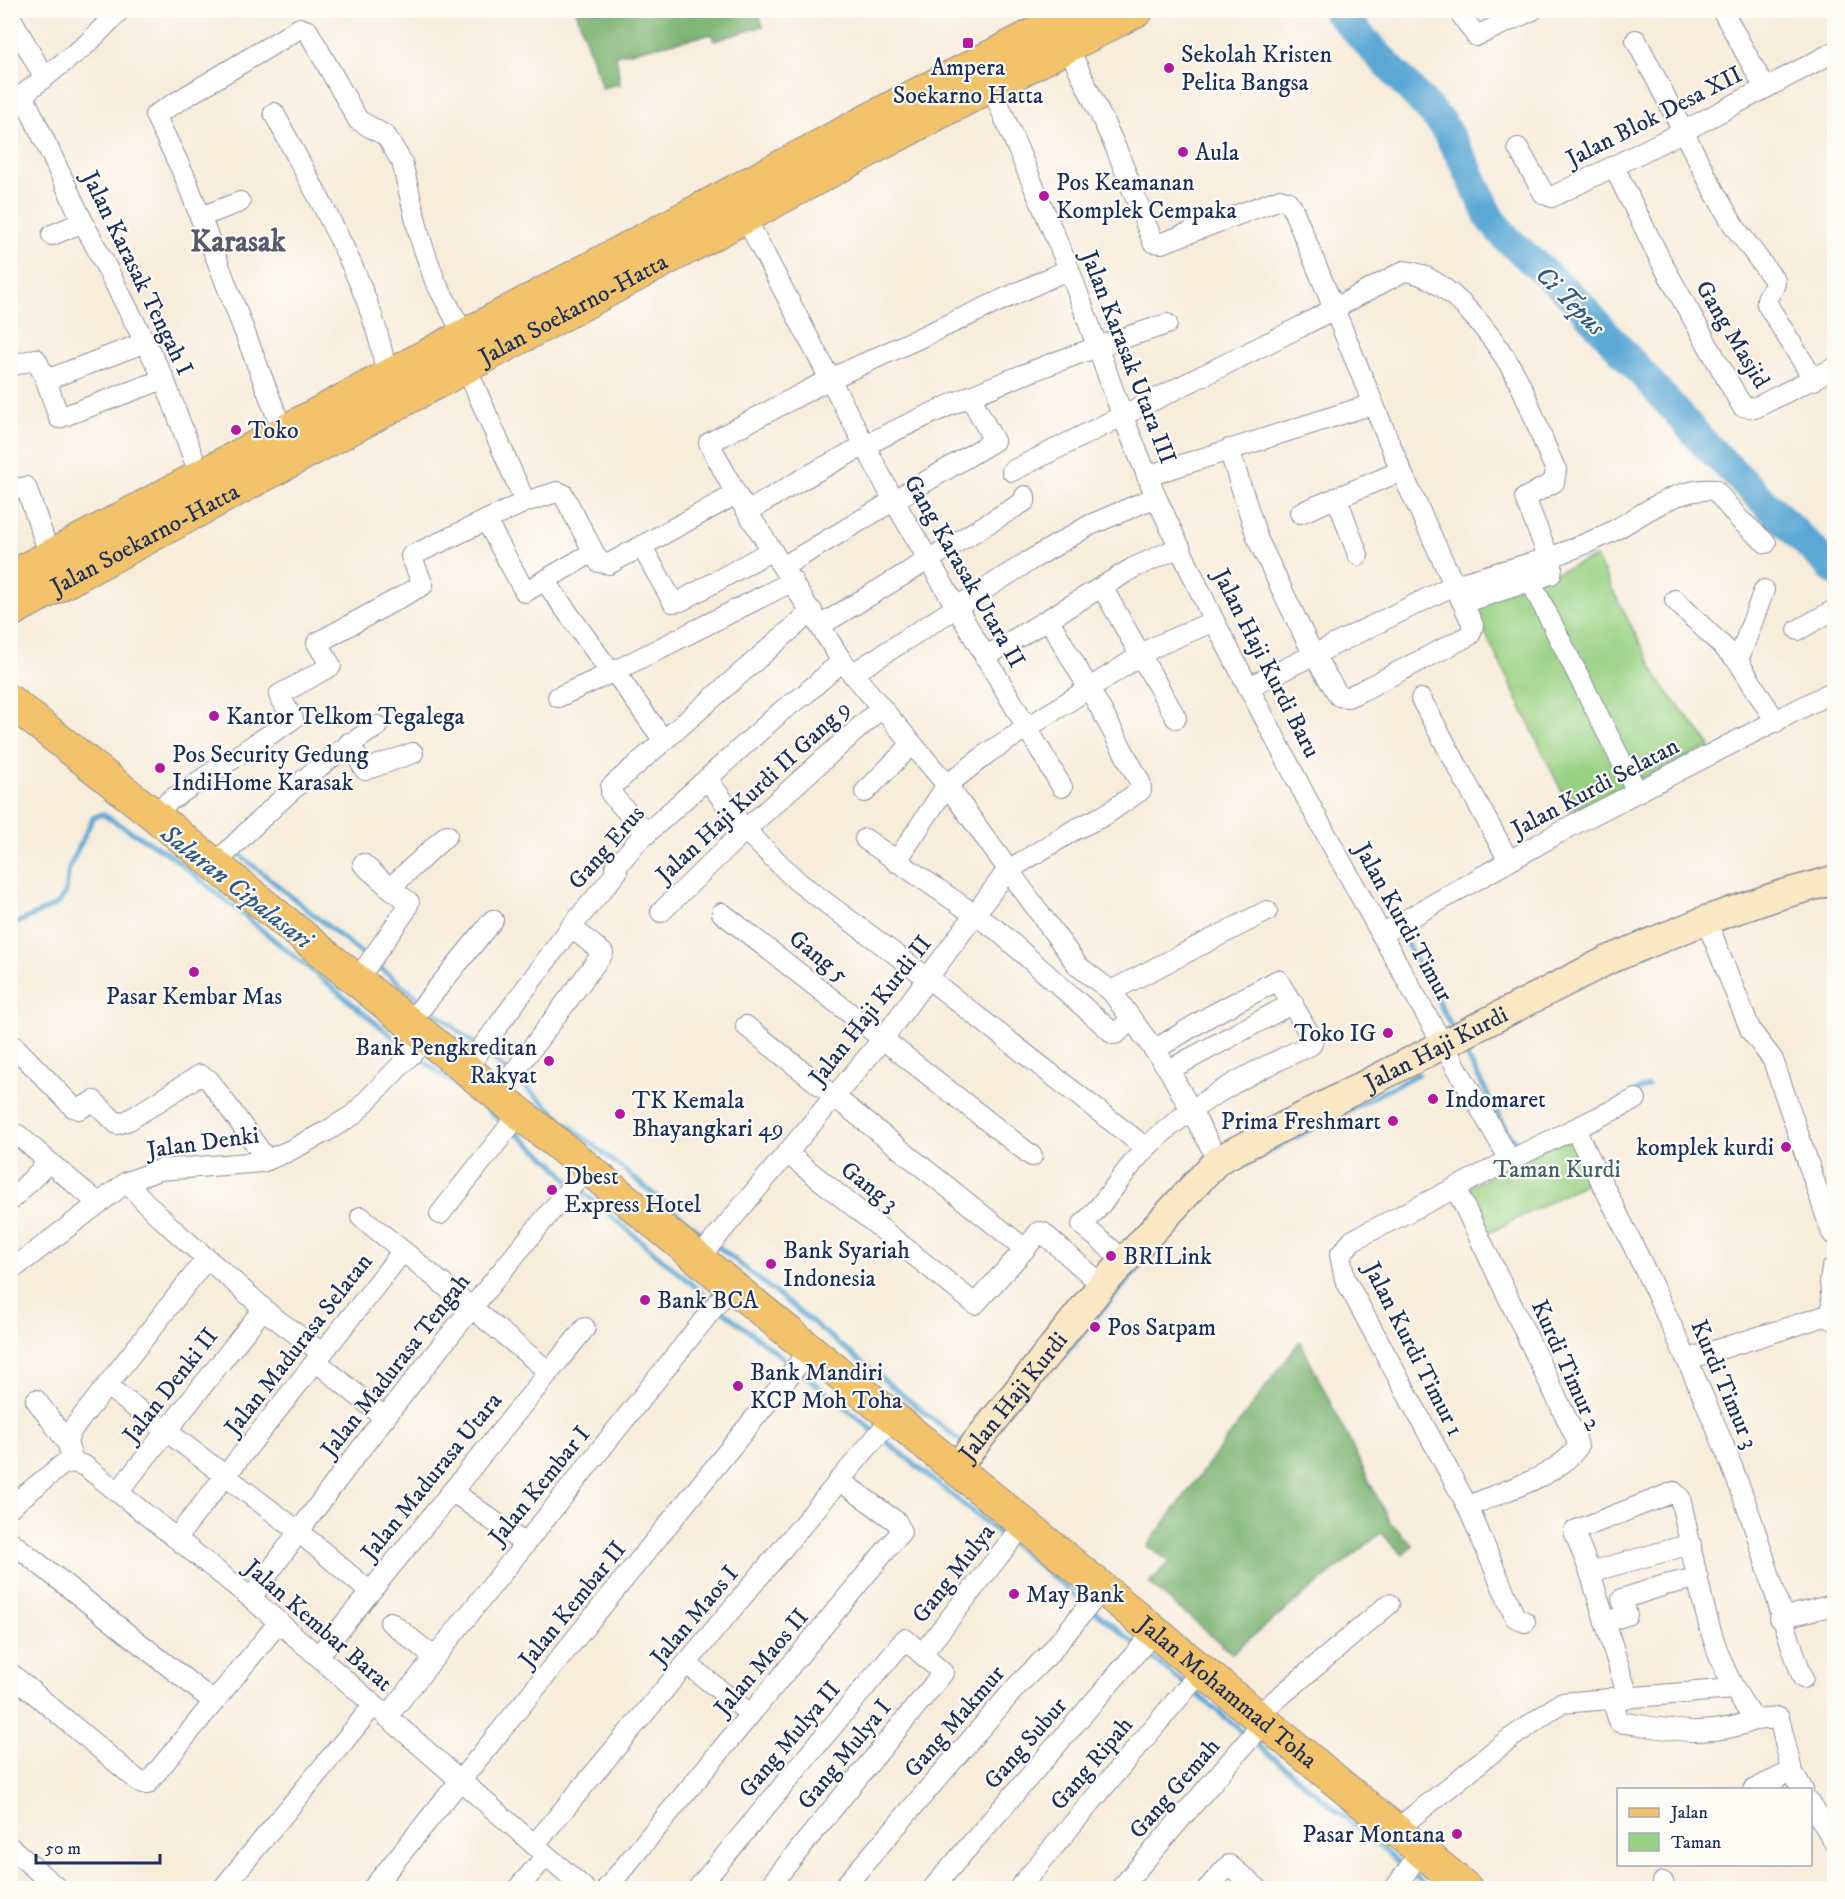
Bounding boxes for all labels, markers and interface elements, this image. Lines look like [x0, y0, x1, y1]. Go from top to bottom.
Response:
marker: Ampera Soekarno Hatta [961, 36, 975, 50]
place label: Sekolah Kristen Pelita Bangsa [1181, 40, 1333, 98]
place label: Ampera Soekarno Hatta [893, 53, 1044, 111]
street label: Jalan Blok Desa XII [1560, 60, 1748, 175]
marker: Sekolah Kristen Pelita Bangsa [1162, 61, 1176, 75]
place label: Aula [1195, 138, 1240, 168]
marker: Aula [1176, 145, 1190, 159]
street label: Jalan Karasak Tengah I [74, 165, 200, 381]
place label: Pos Keamanan Komplek Cempaka [1056, 168, 1237, 226]
marker: Pos Keamanan Komplek Cempaka [1037, 189, 1051, 203]
district label: Karasak [190, 224, 287, 261]
street label: Jalan Karasak Utara III [1073, 245, 1183, 468]
street label: Jalan Soekarno-Hatta [472, 247, 674, 373]
water label: Ci Tepus [1528, 259, 1613, 344]
street label: Gang Masjid [1688, 275, 1776, 394]
place label: Toko [248, 416, 299, 446]
marker: Toko [229, 423, 243, 437]
street label: Gang Karasak Utara II [897, 470, 1032, 673]
street label: Jalan Soekarno-Hatta [44, 476, 245, 603]
street label: Jalan Haji Kurdi Baru [1205, 562, 1327, 763]
street label: Jalan Haji Kurdi II Gang 9 [649, 694, 857, 891]
place label: Kantor Telkom Tegalega [226, 702, 466, 732]
marker: Kantor Telkom Tegalega [207, 709, 221, 723]
street label: Jalan Kurdi Selatan [1505, 731, 1685, 846]
place label: Pos Security Gedung IndiHome Karasak [172, 740, 369, 798]
marker: Pos Security Gedung IndiHome Karasak [153, 761, 167, 775]
street label: Gang Erus [562, 799, 651, 896]
water label: Saluran Cipalasari [153, 817, 320, 958]
street label: Jalan Kurdi Timur [1346, 836, 1459, 1007]
street label: Gang 5 [782, 924, 854, 990]
street label: Jalan Haji Kurdi II [802, 930, 939, 1093]
marker: Pasar Kembar Mas [187, 965, 201, 979]
place label: Pasar Kembar Mas [106, 982, 282, 1012]
street label: Jalan Haji Kurdi [1358, 1000, 1513, 1099]
place label: Toko IG [1294, 1019, 1376, 1049]
marker: Toko IG [1381, 1026, 1395, 1040]
place label: Bank Pengkreditan Rakyat [355, 1033, 537, 1091]
marker: Bank Pengkreditan Rakyat [542, 1054, 556, 1068]
place label: Indomaret [1445, 1085, 1546, 1115]
place label: TK Kemala Bhayangkari 49 [632, 1086, 784, 1144]
marker: Indomaret [1426, 1092, 1440, 1106]
marker: TK Kemala Bhayangkari 49 [613, 1107, 627, 1121]
place label: Prima Freshmart [1221, 1107, 1381, 1137]
marker: Prima Freshmart [1386, 1114, 1400, 1128]
street label: Jalan Denki [143, 1120, 261, 1166]
place label: komplek kurdi [1636, 1133, 1774, 1163]
marker: komplek kurdi [1779, 1140, 1793, 1154]
street label: Gang 3 [834, 1155, 904, 1219]
park label: Taman Kurdi [1493, 1155, 1621, 1185]
place label: Dbest Express Hotel [564, 1162, 702, 1220]
marker: Dbest Express Hotel [545, 1183, 559, 1197]
place label: Bank Syariah Indonesia [783, 1236, 910, 1294]
place label: BRILink [1123, 1242, 1212, 1272]
street label: Jalan Madurasa Selatan [217, 1247, 380, 1443]
marker: BRILink [1104, 1249, 1118, 1263]
street label: Jalan Kurdi Timur 1 [1355, 1256, 1470, 1442]
marker: Bank Syariah Indonesia [764, 1257, 778, 1271]
street label: Jalan Madurasa Tengah [313, 1267, 477, 1465]
place label: Bank BCA [657, 1286, 759, 1316]
marker: Bank BCA [638, 1293, 652, 1307]
street label: Kurdi Timur 2 [1524, 1295, 1608, 1436]
place label: Pos Satpam [1107, 1313, 1216, 1343]
street label: Kurdi Timur 3 [1683, 1315, 1765, 1453]
marker: Pos Satpam [1088, 1320, 1102, 1334]
street label: Jalan Denki II [115, 1322, 225, 1451]
street label: Jalan Haji Kurdi [952, 1326, 1075, 1469]
place label: Bank Mandiri KCP Moh Toha [750, 1358, 903, 1416]
marker: Bank Mandiri KCP Moh Toha [731, 1379, 745, 1393]
street label: Jalan Madurasa Utara [354, 1386, 509, 1568]
street label: Jalan Kembar I [481, 1420, 597, 1553]
street label: Gang Mulya [906, 1517, 1002, 1629]
street label: Jalan Kembar II [511, 1535, 633, 1676]
street label: Jalan Kembar Barat [237, 1552, 399, 1698]
street label: Jalan Maos I [643, 1559, 745, 1673]
place label: May Bank [1026, 1580, 1124, 1610]
marker: May Bank [1007, 1587, 1021, 1601]
street label: Jalan Maos II [707, 1603, 815, 1724]
street label: Jalan Mohammad Toha [1130, 1609, 1324, 1776]
street label: Gang Makmur [898, 1659, 1012, 1784]
street label: Gang Mulya II [732, 1675, 846, 1803]
street label: Gang Subur [978, 1691, 1074, 1796]
street label: Gang Mulya I [791, 1693, 897, 1815]
street label: Gang Ripah [1044, 1710, 1140, 1817]
street label: Gang Gemah [1123, 1732, 1227, 1845]
legend [1617, 1788, 1812, 1866]
text: Jalan [1669, 1802, 1709, 1824]
place label: Pasar Montana [1302, 1820, 1446, 1850]
scale bar [36, 1827, 160, 1865]
marker: Pasar Montana [1450, 1827, 1464, 1841]
text: Taman [1671, 1832, 1722, 1854]
text: 50 m [45, 1838, 81, 1860]

